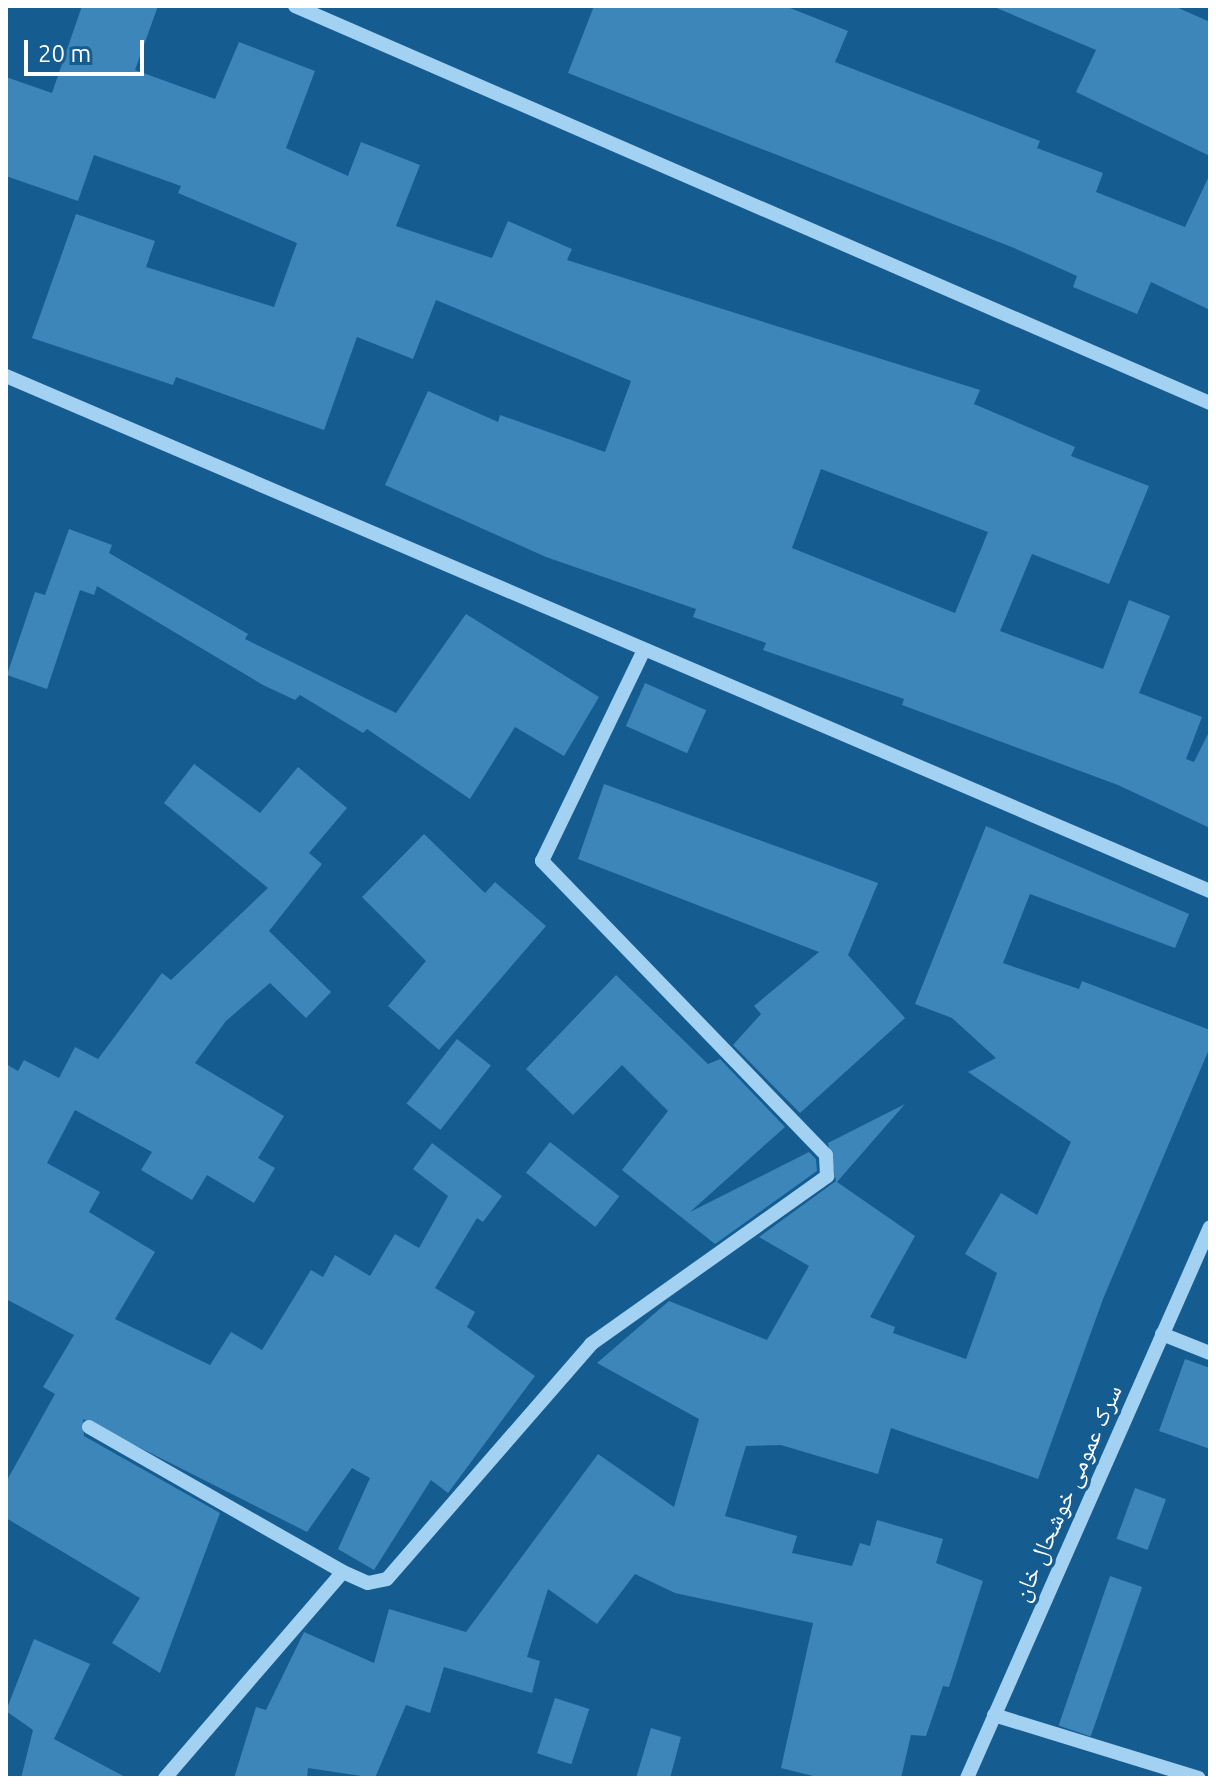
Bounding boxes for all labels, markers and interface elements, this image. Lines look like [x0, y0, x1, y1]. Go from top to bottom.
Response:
scale bar [28, 24, 148, 74]
text: 20 m [38, 40, 91, 67]
street label: سرک عمومی خوشحال خان [1006, 1380, 1128, 1606]

